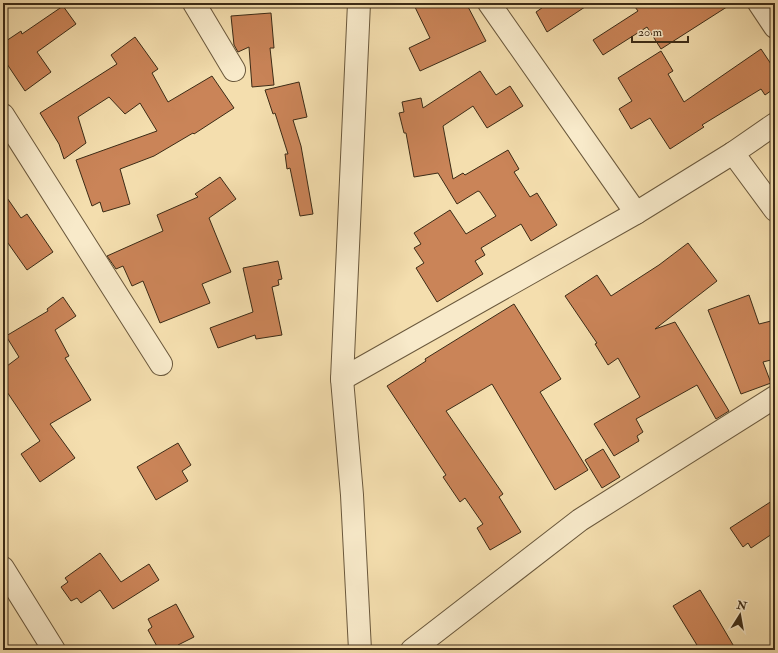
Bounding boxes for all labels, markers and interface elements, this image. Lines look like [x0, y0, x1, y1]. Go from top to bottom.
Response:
scale bar [632, 18, 688, 44]
text: 20 m [638, 25, 663, 40]
north arrow [720, 595, 760, 635]
text: N [735, 598, 749, 613]

